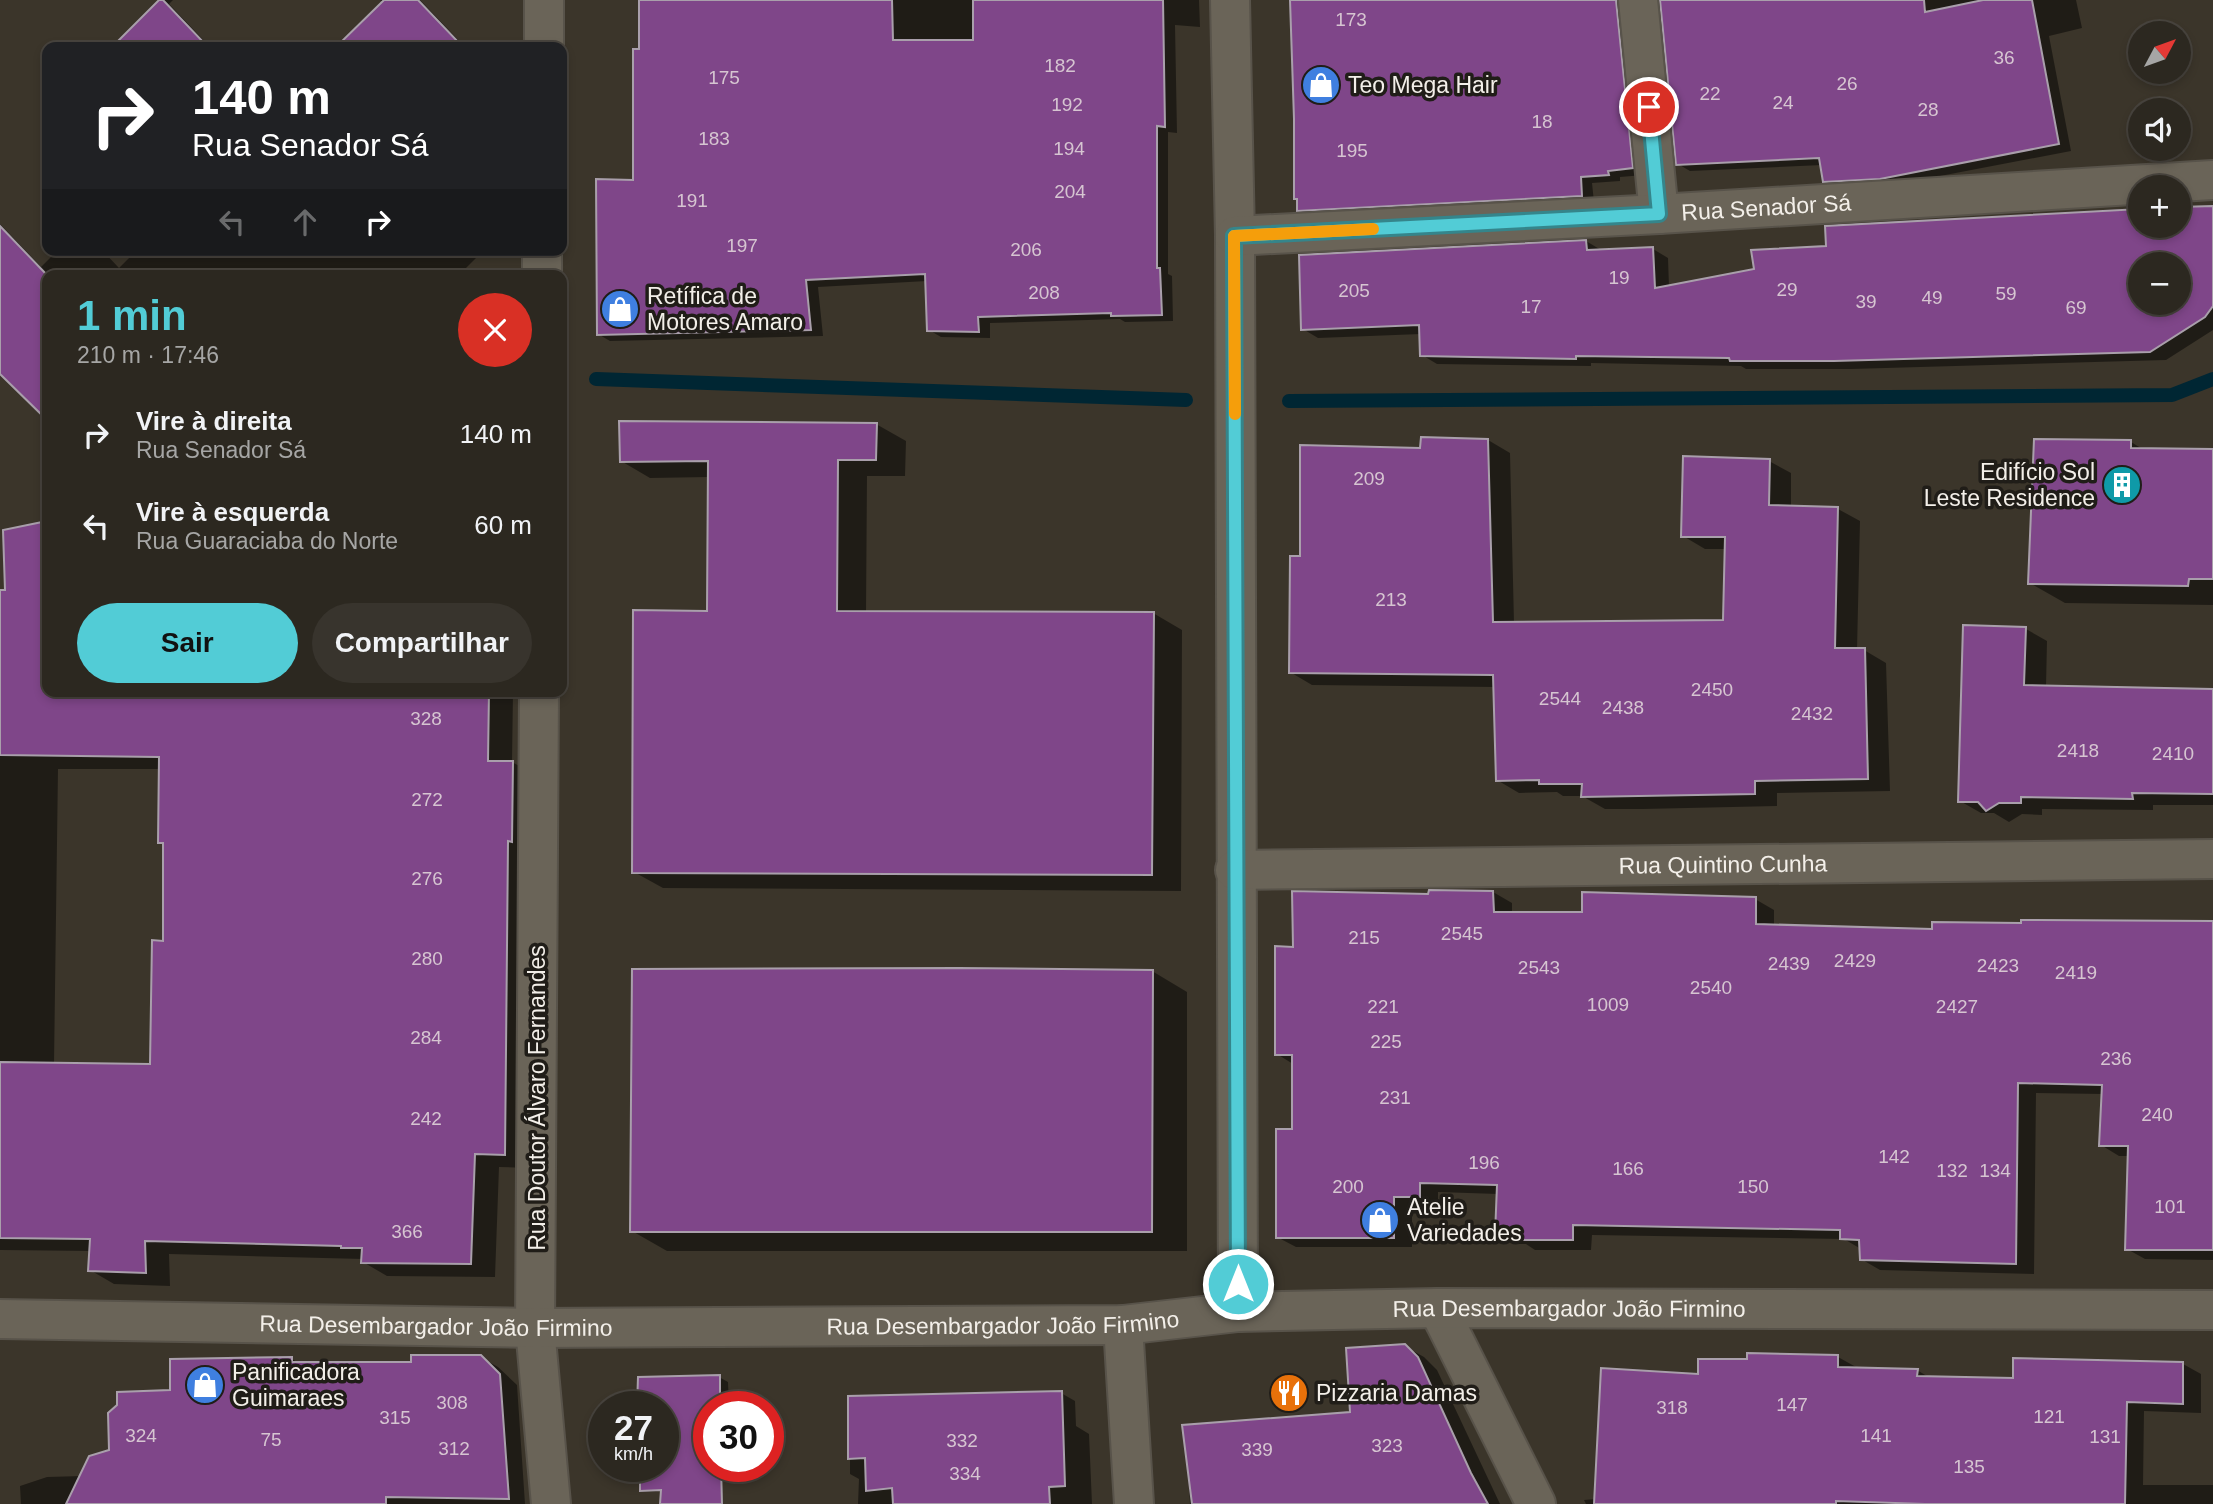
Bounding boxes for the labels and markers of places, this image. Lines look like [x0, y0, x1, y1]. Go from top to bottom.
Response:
shop icon: Teo Mega Hair [1300, 64, 1342, 106]
place label: Teo Mega Hair [1348, 72, 1498, 98]
pin [1619, 77, 1679, 137]
place label: Retífica de Motores Amaro [647, 283, 803, 335]
shop icon: Retífica de Motores Amaro [599, 288, 641, 330]
place label: Edifício Sol Leste Residence [1924, 459, 2095, 511]
building icon: Edifício Sol Leste Residence [2101, 464, 2143, 506]
place label: Atelie Variedades [1407, 1194, 1522, 1246]
shop icon: Atelie Variedades [1359, 1199, 1401, 1241]
place label: Panificadora Guimaraes [232, 1359, 360, 1411]
shop icon: Panificadora Guimaraes [184, 1364, 226, 1406]
restaurant icon: Pizzaria Damas [1268, 1372, 1310, 1414]
place label: Pizzaria Damas [1316, 1380, 1477, 1406]

